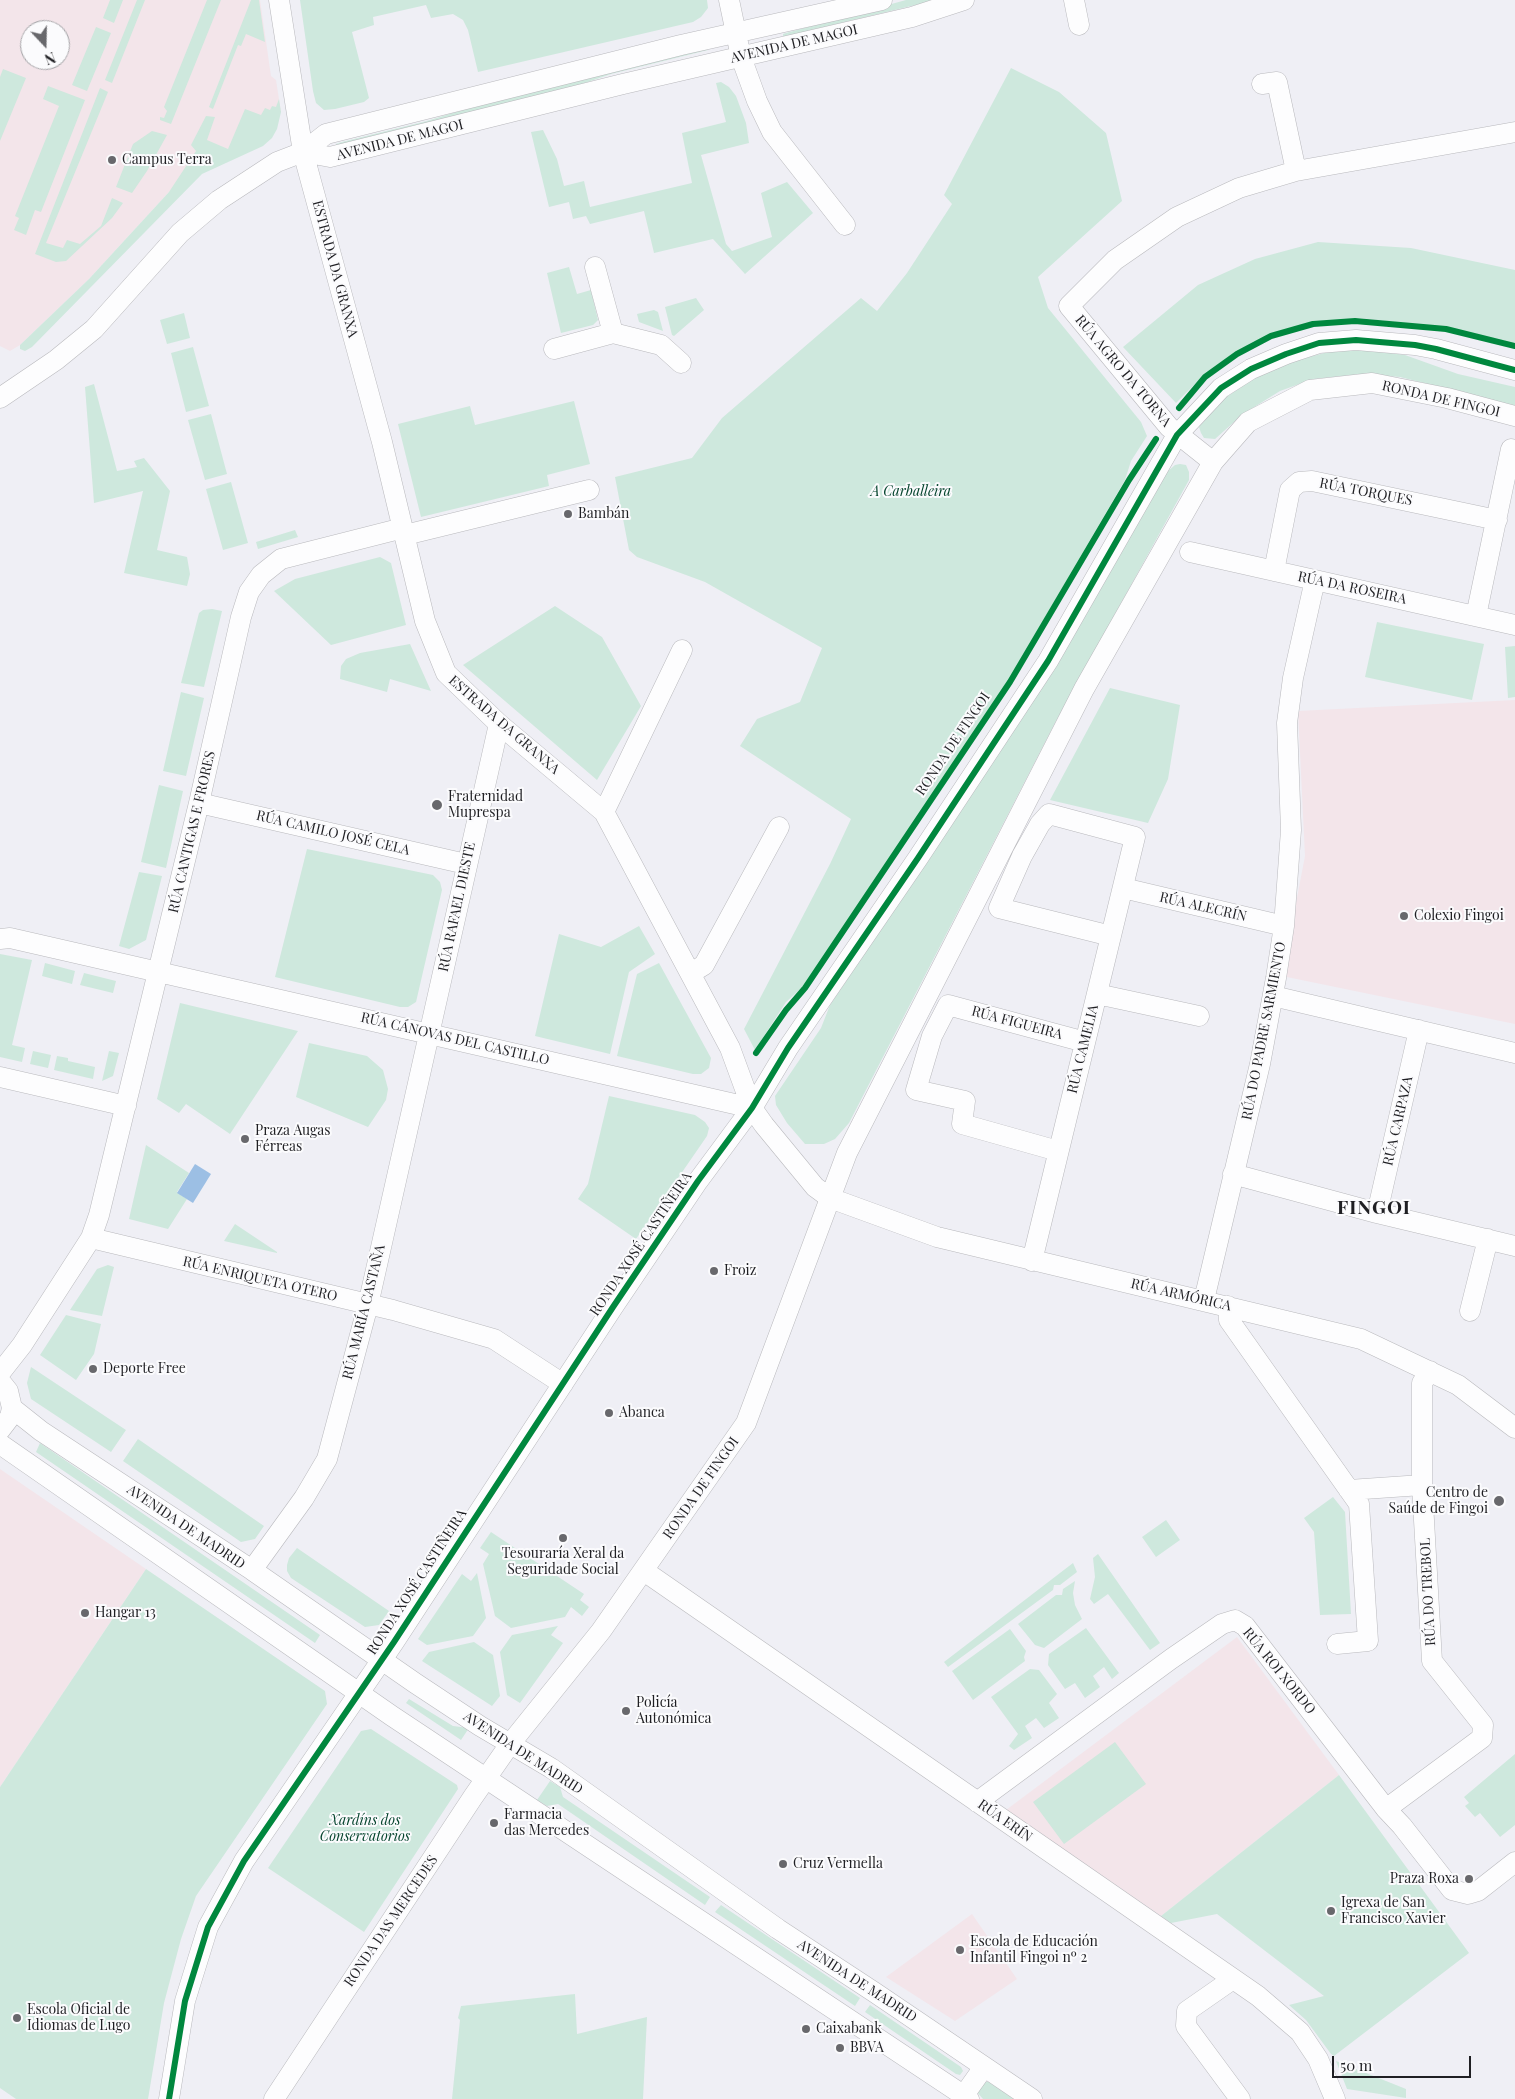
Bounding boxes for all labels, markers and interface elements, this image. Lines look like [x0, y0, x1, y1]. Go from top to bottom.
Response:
north arrow [20, 20, 70, 70]
street label: AVENIDA DE MAGOI [729, 21, 859, 67]
text: N [42, 48, 58, 69]
street label: AVENIDA DE MAGOI [335, 116, 465, 164]
place label: Campus Terra [122, 152, 212, 168]
marker: Campus Terra [106, 154, 118, 166]
street label: ESTRADA DA GRANXA [309, 198, 361, 340]
street label: RÚA AGRO DA TORNA [1071, 312, 1175, 430]
street label: RONDA DE FINGOI [1380, 377, 1502, 421]
street label: RÚA TORQUES [1318, 475, 1414, 509]
park label: A Carballeira [871, 484, 951, 500]
place label: Bambán [578, 506, 629, 522]
marker: Bambán [562, 508, 574, 520]
street label: RÚA DA ROSEIRA [1296, 568, 1408, 608]
street label: ESTRADA DA GRANXA [445, 672, 563, 778]
street label: RONDA DE FINGOI [912, 689, 994, 799]
street label: RÚA CANTIGAS E FRORES [165, 749, 219, 915]
place label: Fraternidad Muprespa [448, 789, 523, 822]
marker: Fraternidad Muprespa [430, 798, 444, 812]
street label: RÚA CAMILO JOSÉ CELA [255, 807, 411, 859]
street label: RÚA RAFAEL DIESTE [435, 841, 479, 973]
street label: RÚA ALECRÍN [1158, 889, 1248, 925]
place label: Colexio Fingoi [1414, 908, 1504, 924]
marker: Colexio Fingoi [1398, 910, 1410, 922]
street label: RÚA DO PADRE SARMIENTO [1238, 940, 1290, 1122]
street label: RÚA FIGUEIRA [970, 1003, 1064, 1043]
street label: RÚA CAMELIA [1064, 1003, 1102, 1095]
street label: RÚA CÁNOVAS DEL CASTILLO [359, 1009, 551, 1069]
street label: RÚA CARPAZA [1380, 1075, 1416, 1167]
place label: Praza Augas Férreas [255, 1123, 331, 1156]
marker: Praza Augas Férreas [239, 1133, 251, 1145]
street label: RONDA XOSÉ CASTIÑEIRA [586, 1169, 696, 1319]
district label: FINGOI [1336, 1197, 1412, 1219]
street label: RÚA MARÍA CASTAÑA [339, 1243, 389, 1381]
street label: RÚA ENRIQUETA OTERO [181, 1253, 339, 1305]
place label: Froiz [724, 1263, 756, 1279]
marker: Froiz [708, 1265, 720, 1277]
street label: RÚA ARMÓRICA [1129, 1275, 1233, 1315]
place label: Deporte Free [103, 1361, 186, 1377]
marker: Deporte Free [87, 1363, 99, 1375]
place label: Abanca [619, 1405, 665, 1421]
marker: Abanca [603, 1407, 615, 1419]
street label: RONDA DE FINGOI [660, 1434, 742, 1542]
street label: AVENIDA DE MADRID [124, 1481, 248, 1573]
place label: Centro de Saúde de Fingoi [1389, 1485, 1488, 1518]
marker: Centro de Saúde de Fingoi [1492, 1494, 1506, 1508]
street label: RONDA XOSÉ CASTIÑEIRA [364, 1506, 470, 1658]
marker: Tesouraría Xeral da Seguridade Social [557, 1532, 569, 1544]
street label: RÚA DO TREBOL [1417, 1538, 1439, 1646]
place label: Tesouraría Xeral da Seguridade Social [502, 1546, 624, 1578]
place label: Hangar 13 [95, 1605, 156, 1621]
marker: Hangar 13 [79, 1607, 91, 1619]
street label: RÚA ROI XORDO [1239, 1624, 1319, 1718]
place label: Policía Autonómica [636, 1695, 712, 1728]
marker: Policía Autonómica [620, 1705, 632, 1717]
street label: AVENIDA DE MADRID [460, 1708, 586, 1798]
street label: RÚA ERÍN [975, 1796, 1035, 1846]
place label: Farmacia das Mercedes [504, 1807, 589, 1840]
park label: Xardíns dos Conservatorios [320, 1813, 410, 1845]
marker: Farmacia das Mercedes [488, 1817, 500, 1829]
street label: RONDA DAS MERCEDES [341, 1852, 441, 1990]
place label: Cruz Vermella [793, 1856, 883, 1872]
marker: Cruz Vermella [777, 1858, 789, 1870]
place label: Praza Roxa [1390, 1871, 1459, 1887]
marker: Praza Roxa [1463, 1873, 1475, 1885]
place label: Igrexa de San Francisco Xavier [1341, 1895, 1446, 1928]
marker: Igrexa de San Francisco Xavier [1325, 1905, 1337, 1917]
place label: Escola de Educación Infantil Fingoi nº 2 [970, 1934, 1098, 1966]
street label: AVENIDA DE MADRID [794, 1936, 920, 2026]
marker: Escola de Educación Infantil Fingoi nº 2 [954, 1944, 966, 1956]
place label: Escola Oficial de Idiomas de Lugo [27, 2002, 131, 2034]
marker: Escola Oficial de Idiomas de Lugo [11, 2012, 23, 2024]
place label: Caixabank [816, 2021, 882, 2037]
marker: Caixabank [800, 2023, 812, 2035]
place label: BBVA [850, 2040, 884, 2056]
marker: BBVA [834, 2042, 846, 2054]
scale bar [1335, 2046, 1474, 2078]
text: 50 m [1340, 2055, 1372, 2075]

